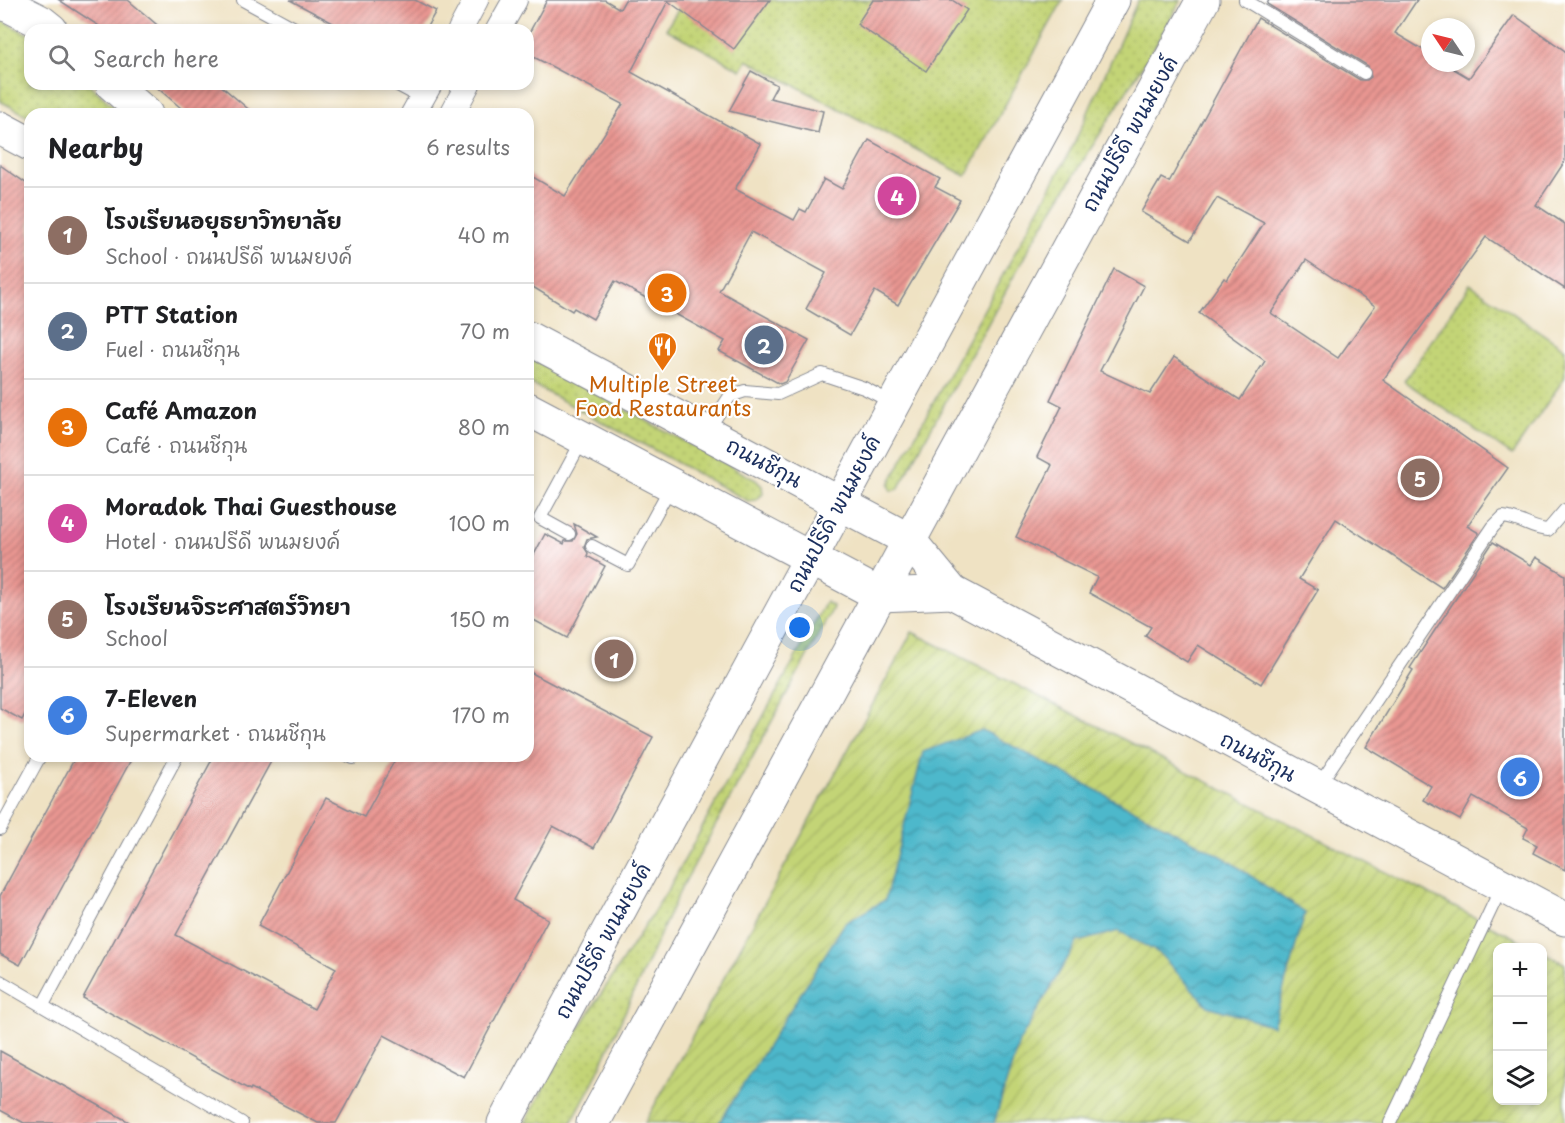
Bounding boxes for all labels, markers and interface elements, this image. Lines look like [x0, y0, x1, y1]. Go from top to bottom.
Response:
north arrow [1421, 18, 1475, 72]
search box [24, 24, 534, 90]
icon: search [45, 41, 78, 74]
text: Search here [93, 41, 219, 74]
street label: ถนนปรีดี พนมยงค์ [1072, 49, 1184, 217]
text: Nearby [48, 128, 143, 167]
text: 6 results [426, 132, 510, 162]
pin: 4 [878, 174, 916, 218]
text: โรงเรียนอยุธยาวิทยาลัย [105, 203, 342, 236]
text: 1 [63, 220, 72, 250]
text: 40 m [458, 220, 510, 250]
text: School · ถนนปรีดี พนมยงค์ [105, 241, 352, 271]
pin: 3 [648, 270, 686, 316]
text: PTT Station [105, 297, 238, 330]
text: 2 [60, 316, 75, 346]
text: 70 m [460, 316, 510, 346]
pin: 2 [744, 322, 783, 368]
restaurant icon: Multiple Street Food Restaurants [647, 330, 679, 372]
text: Fuel · ถนนชีกุน [105, 334, 240, 364]
place label: Multiple Street Food Restaurants [575, 367, 751, 423]
text: Café Amazon [105, 393, 257, 426]
text: 3 [61, 412, 74, 442]
text: 80 m [458, 412, 510, 442]
street label: ถนนชีกุน [720, 428, 809, 496]
street label: ถนนปรีดี พนมยงค์ [777, 429, 887, 597]
text: Café · ถนนชีกุน [105, 430, 247, 460]
pin: 5 [1400, 456, 1440, 500]
text: Moradok Thai Guesthouse [105, 489, 397, 522]
text: 4 [61, 508, 74, 538]
text: 100 m [449, 508, 510, 538]
text: Hotel · ถนนปรีดี พนมยงค์ [105, 526, 340, 556]
text: โรงเรียนจิระศาสตร์วิทยา [105, 589, 351, 622]
text: 5 [61, 604, 74, 634]
text: 150 m [450, 604, 510, 634]
your location [785, 613, 814, 642]
text: School [105, 623, 168, 653]
pin: 1 [594, 636, 634, 682]
text: 7-Eleven [105, 681, 197, 714]
text: 6 [60, 700, 75, 730]
text: 170 m [452, 700, 510, 730]
text: Supermarket · ถนนชีกุน [105, 718, 326, 748]
street label: ถนนชีกุน [1214, 722, 1303, 790]
pin: 6 [1500, 754, 1540, 800]
street label: ถนนปรีดี พนมยงค์ [545, 856, 657, 1024]
map controls [1493, 943, 1547, 1105]
button: + [1493, 943, 1547, 997]
button: − [1493, 997, 1547, 1051]
button: layers [1493, 1051, 1547, 1105]

